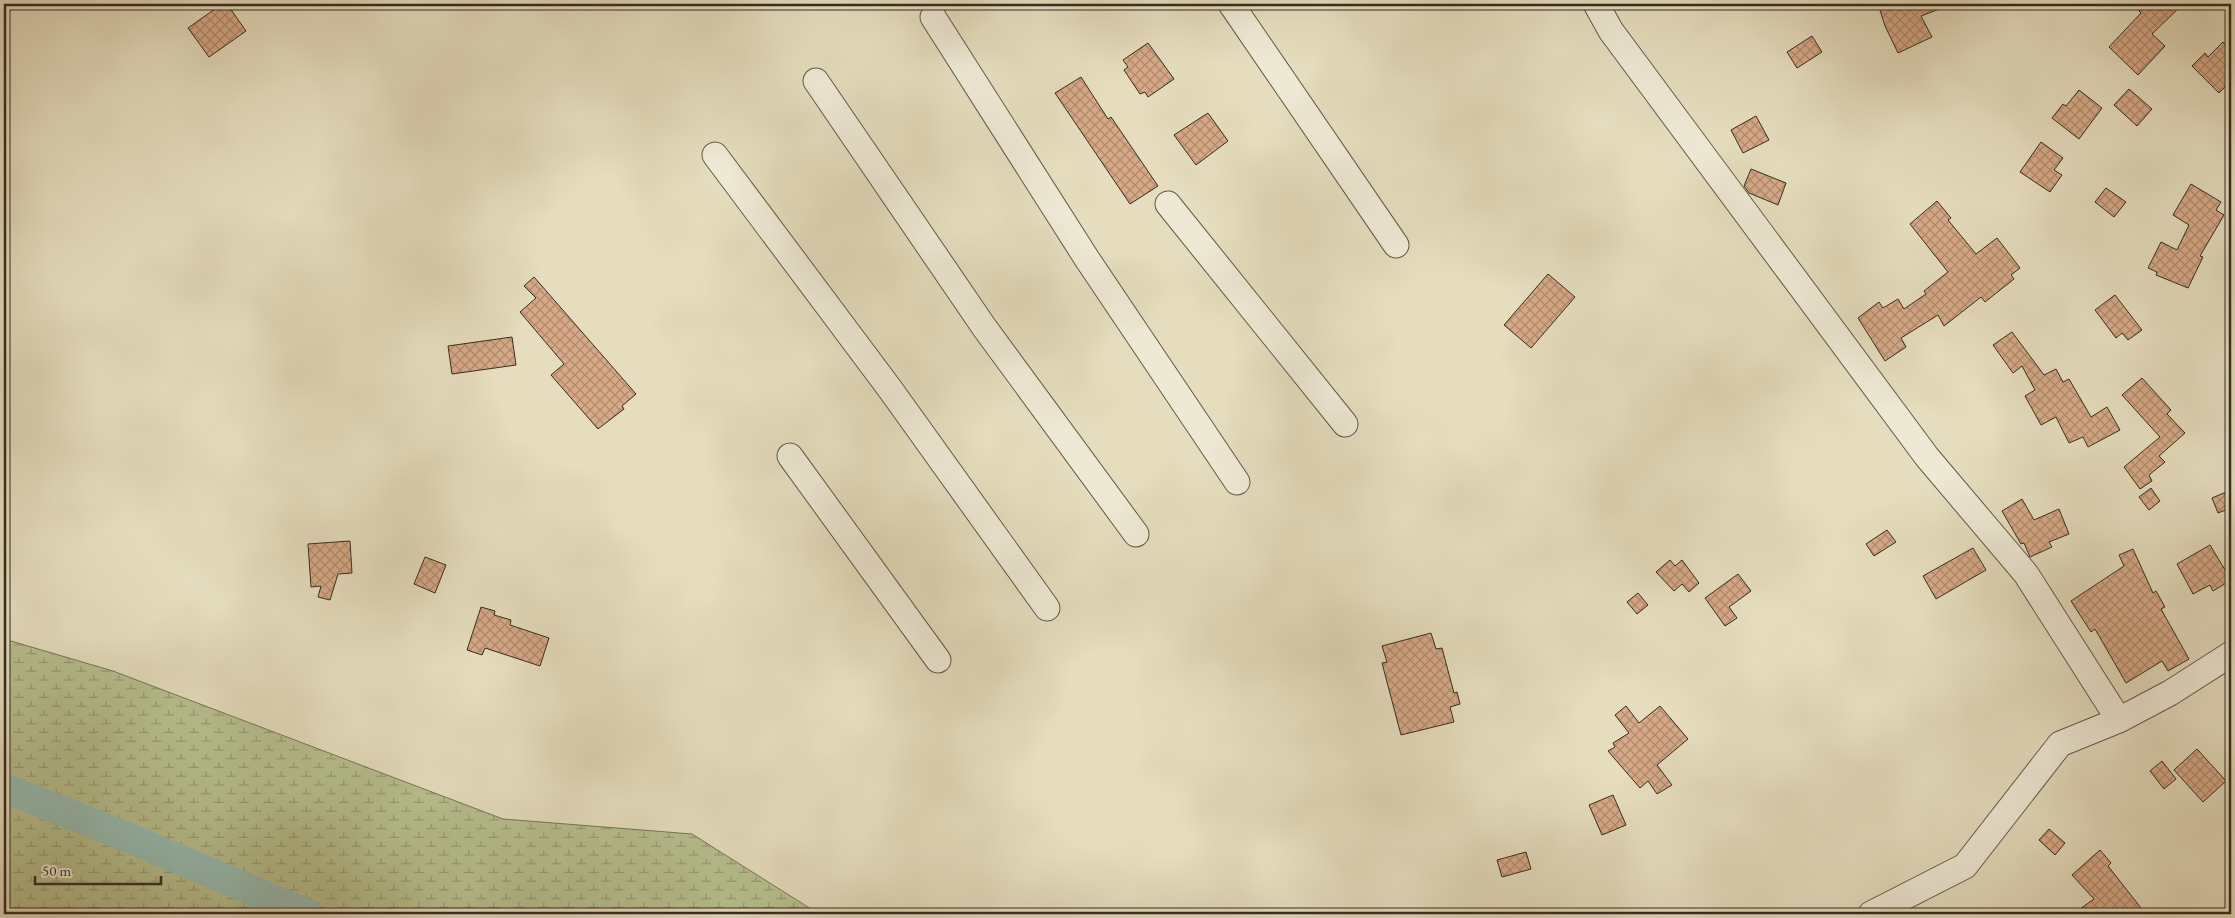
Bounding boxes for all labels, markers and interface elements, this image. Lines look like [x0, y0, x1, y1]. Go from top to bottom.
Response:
scale bar [35, 853, 161, 885]
text: 50 m [42, 861, 71, 880]

